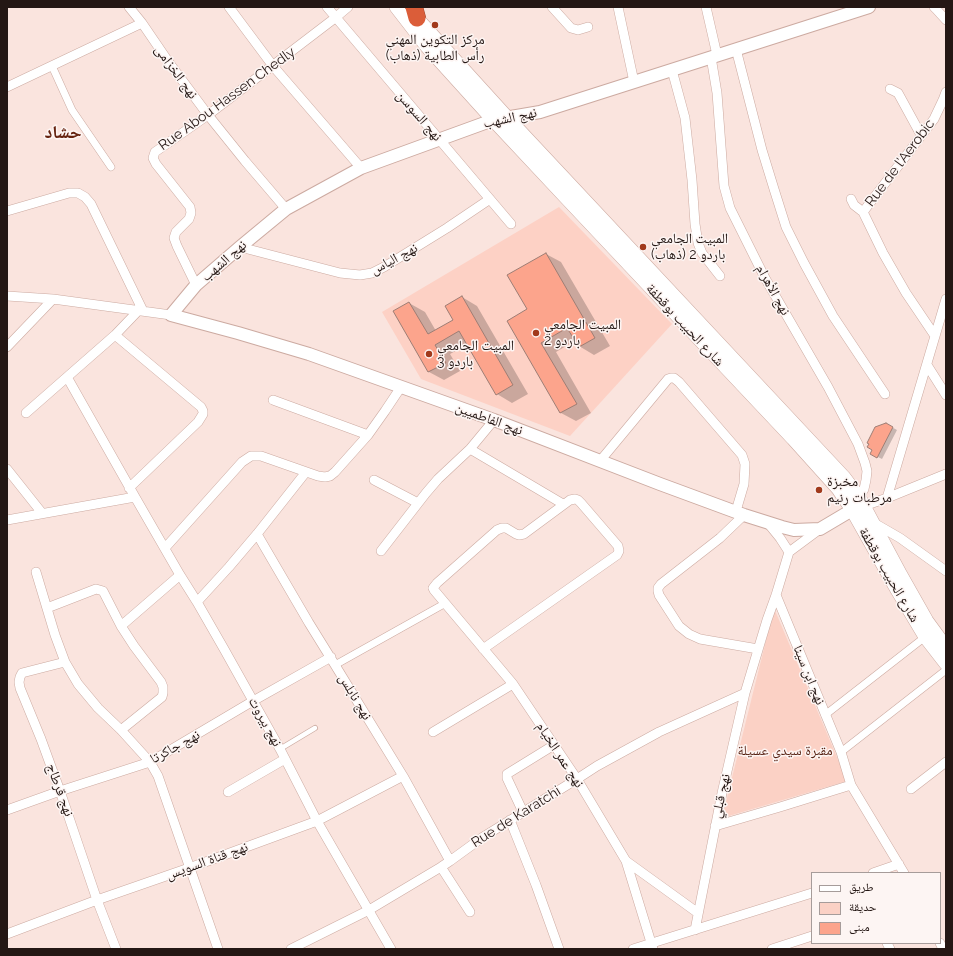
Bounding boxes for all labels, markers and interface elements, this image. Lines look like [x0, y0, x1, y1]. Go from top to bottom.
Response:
marker: مركز التكوين المهني رأس الطابية (ذهاب) [430, 20, 440, 30]
place label: مركز التكوين المهني رأس الطابية (ذهاب) [385, 32, 485, 64]
street label: نهج الخزامى [151, 42, 201, 102]
street label: Rue Abou Hassen Chedly [155, 44, 299, 154]
street label: نهج السوسن [392, 87, 446, 145]
street label: نهج الشهب [482, 104, 538, 132]
street label: Rue de l'Aerobic [862, 116, 938, 210]
district label: حشاد [44, 122, 82, 144]
place label: المبيت الجامعي باردو 2 (ذهاب) [651, 231, 728, 264]
street label: نهج الشهب [198, 237, 250, 285]
street label: نهج الياس [367, 240, 421, 278]
marker: المبيت الجامعي باردو 2 (ذهاب) [638, 242, 648, 252]
street label: نهج الأهرام [752, 262, 794, 318]
street label: شارع الحبيب بوقطفة [642, 280, 728, 370]
place label: المبيت الجامعي باردو 2 [544, 317, 621, 350]
marker: المبيت الجامعي باردو 2 [531, 328, 541, 338]
place label: المبيت الجامعي باردو 3 [437, 338, 514, 370]
marker: المبيت الجامعي باردو 3 [424, 349, 434, 359]
street label: نهج الفاطميين [453, 399, 525, 439]
place label: مخبزة مرطبات رنيم [827, 474, 892, 506]
marker: مخبزة مرطبات رنيم [814, 485, 824, 495]
street label: شارع الحبيب بوقطفة [855, 525, 923, 625]
street label: نهج ابن سينا [789, 643, 829, 707]
street label: نهج نابلس [335, 671, 375, 723]
street label: نهج بيروت [245, 694, 285, 750]
street label: نهج عمر الخيام [532, 719, 588, 791]
street label: نهج جاكرتا [147, 726, 203, 768]
park label: مقبرة سيدي عسيلة [737, 743, 833, 759]
street label: نهج قرطاج [43, 761, 77, 819]
street label: نهج قبلي [708, 772, 734, 820]
street label: Rue de Karatchi [468, 783, 564, 851]
street label: نهج قناة السويس [164, 838, 250, 884]
legend [811, 872, 941, 944]
text: طريق [849, 880, 874, 894]
text: حديقة [849, 900, 877, 914]
text: مبنى [849, 920, 870, 934]

